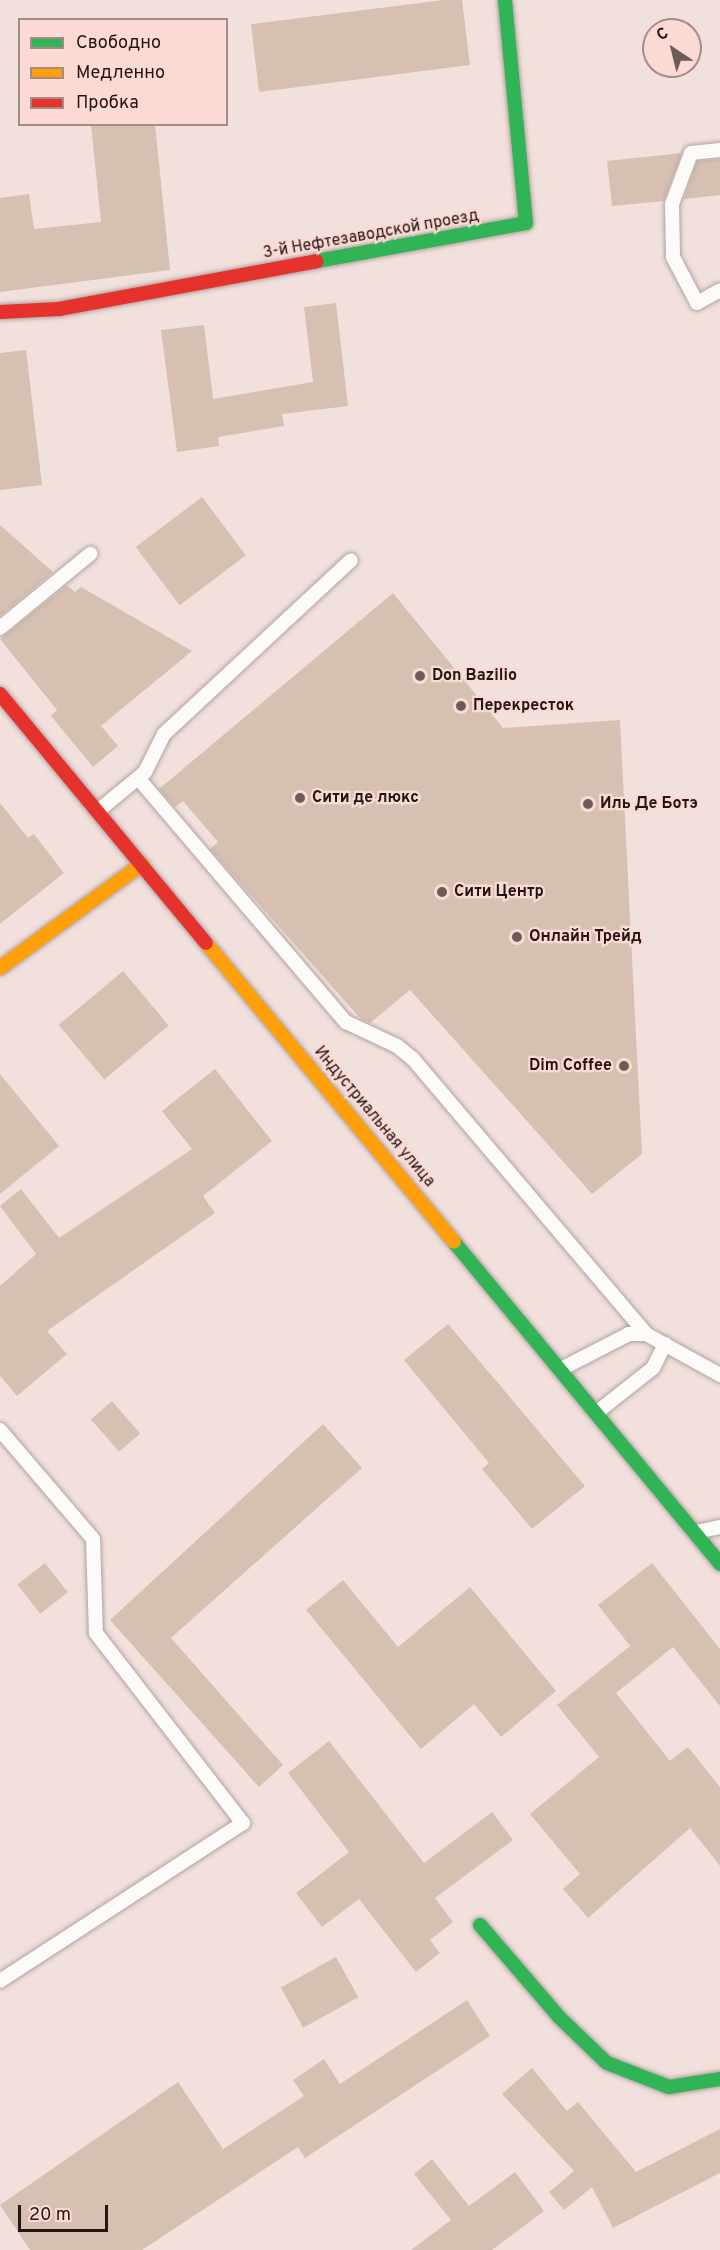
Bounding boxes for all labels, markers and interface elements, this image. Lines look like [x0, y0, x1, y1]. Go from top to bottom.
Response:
legend [18, 18, 228, 126]
north arrow [642, 18, 702, 78]
text: С [653, 24, 673, 46]
text: Свободно [76, 32, 161, 55]
text: Медленно [76, 62, 165, 85]
text: Пробка [76, 92, 139, 115]
street label: 3-й Нефтезаводской проезд [262, 207, 480, 263]
place label: Don Bazilio [432, 666, 517, 686]
marker: Don Bazilio [413, 669, 427, 683]
place label: Перекресток [473, 696, 574, 716]
marker: Перекресток [454, 699, 468, 713]
place label: Сити де люкс [312, 788, 419, 808]
marker: Сити де люкс [293, 791, 307, 805]
place label: Иль Де Ботэ [600, 794, 698, 814]
marker: Иль Де Ботэ [581, 797, 595, 811]
place label: Сити Центр [454, 882, 544, 902]
marker: Сити Центр [435, 885, 449, 899]
place label: Онлайн Трейд [529, 927, 641, 947]
marker: Онлайн Трейд [510, 930, 524, 944]
street label: Индустриальная улица [310, 1043, 438, 1191]
place label: Dim Coffee [529, 1056, 612, 1076]
marker: Dim Coffee [617, 1059, 631, 1073]
scale bar [21, 2193, 111, 2231]
text: 20 m [29, 2204, 71, 2227]

